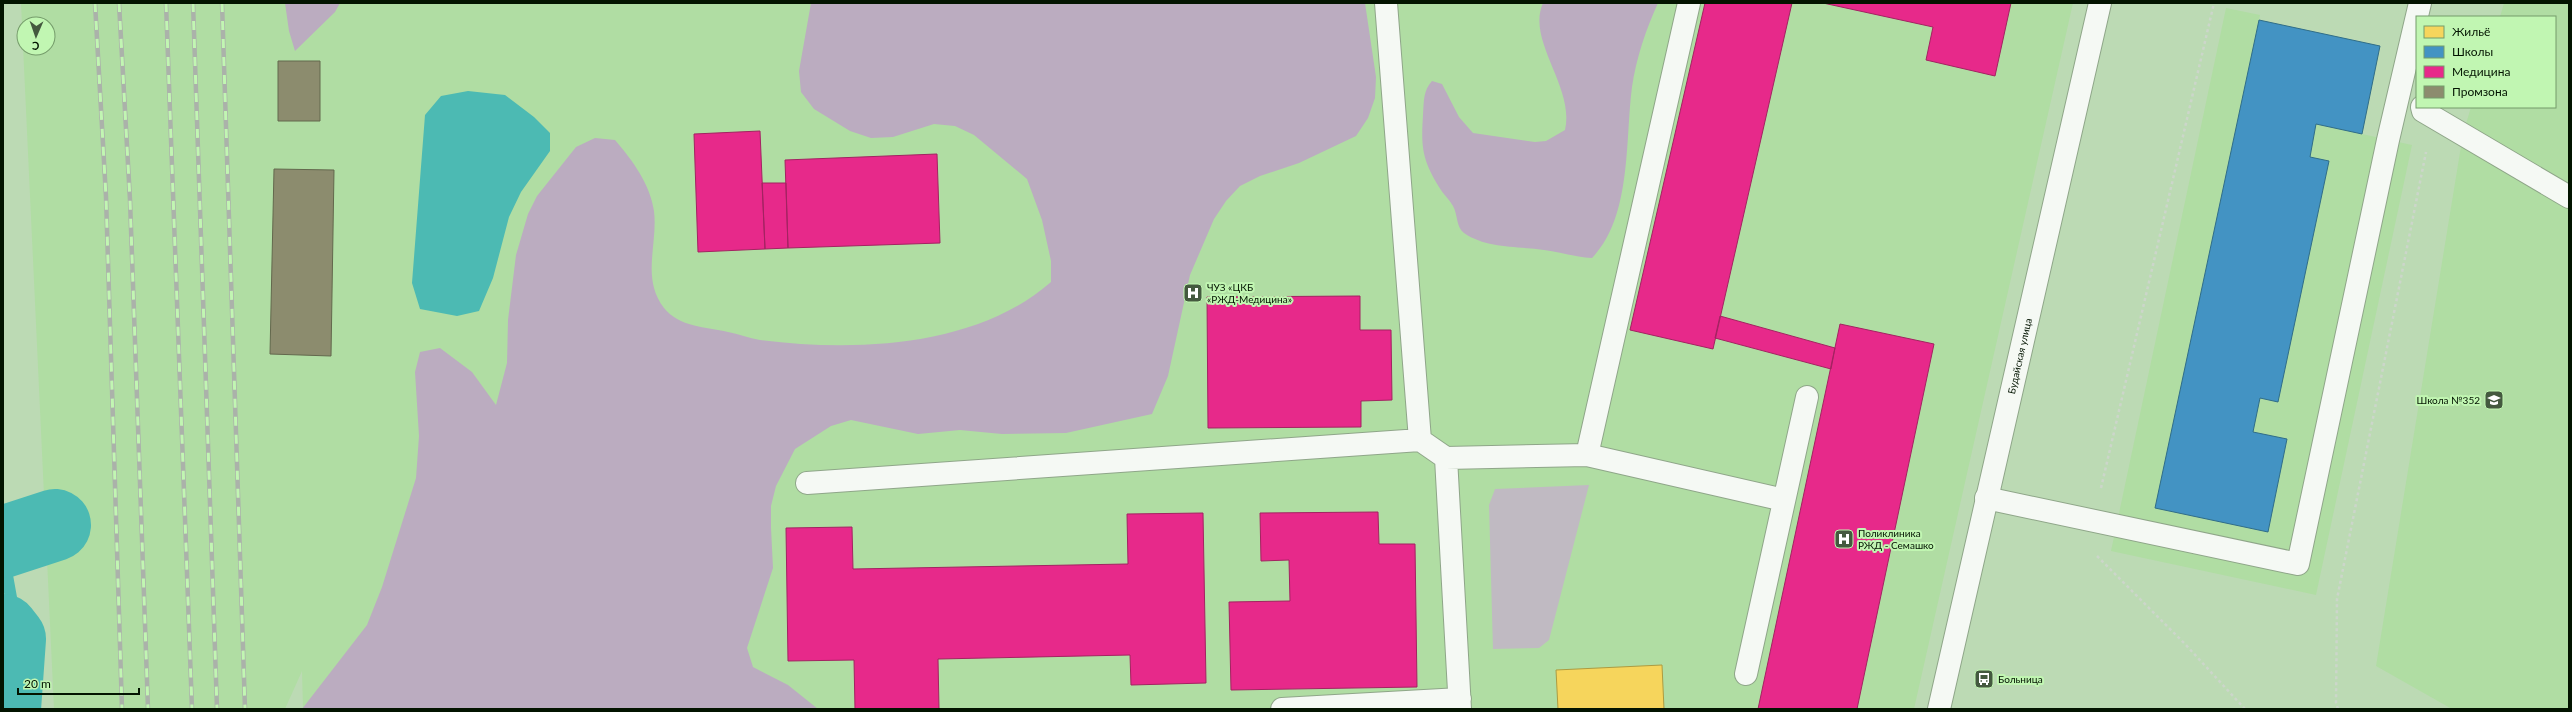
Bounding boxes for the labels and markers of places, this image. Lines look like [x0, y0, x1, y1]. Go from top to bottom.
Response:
place label: ЧУЗ «ЦКБ «РЖД-Медицина» [1207, 281, 1292, 305]
hospital icon: ЧУЗ «ЦКБ «РЖД-Медицина» [1182, 282, 1204, 304]
school or university icon: Школа №352 [2483, 389, 2505, 411]
place label: Школа №352 [2416, 394, 2480, 406]
place label: Поликлиника РЖД - Семашко [1858, 527, 1934, 551]
hospital icon: Поликлиника РЖД - Семашко [1833, 528, 1855, 550]
bus stop icon: Больница [1973, 668, 1995, 690]
place label: Больница [1998, 673, 2043, 685]

